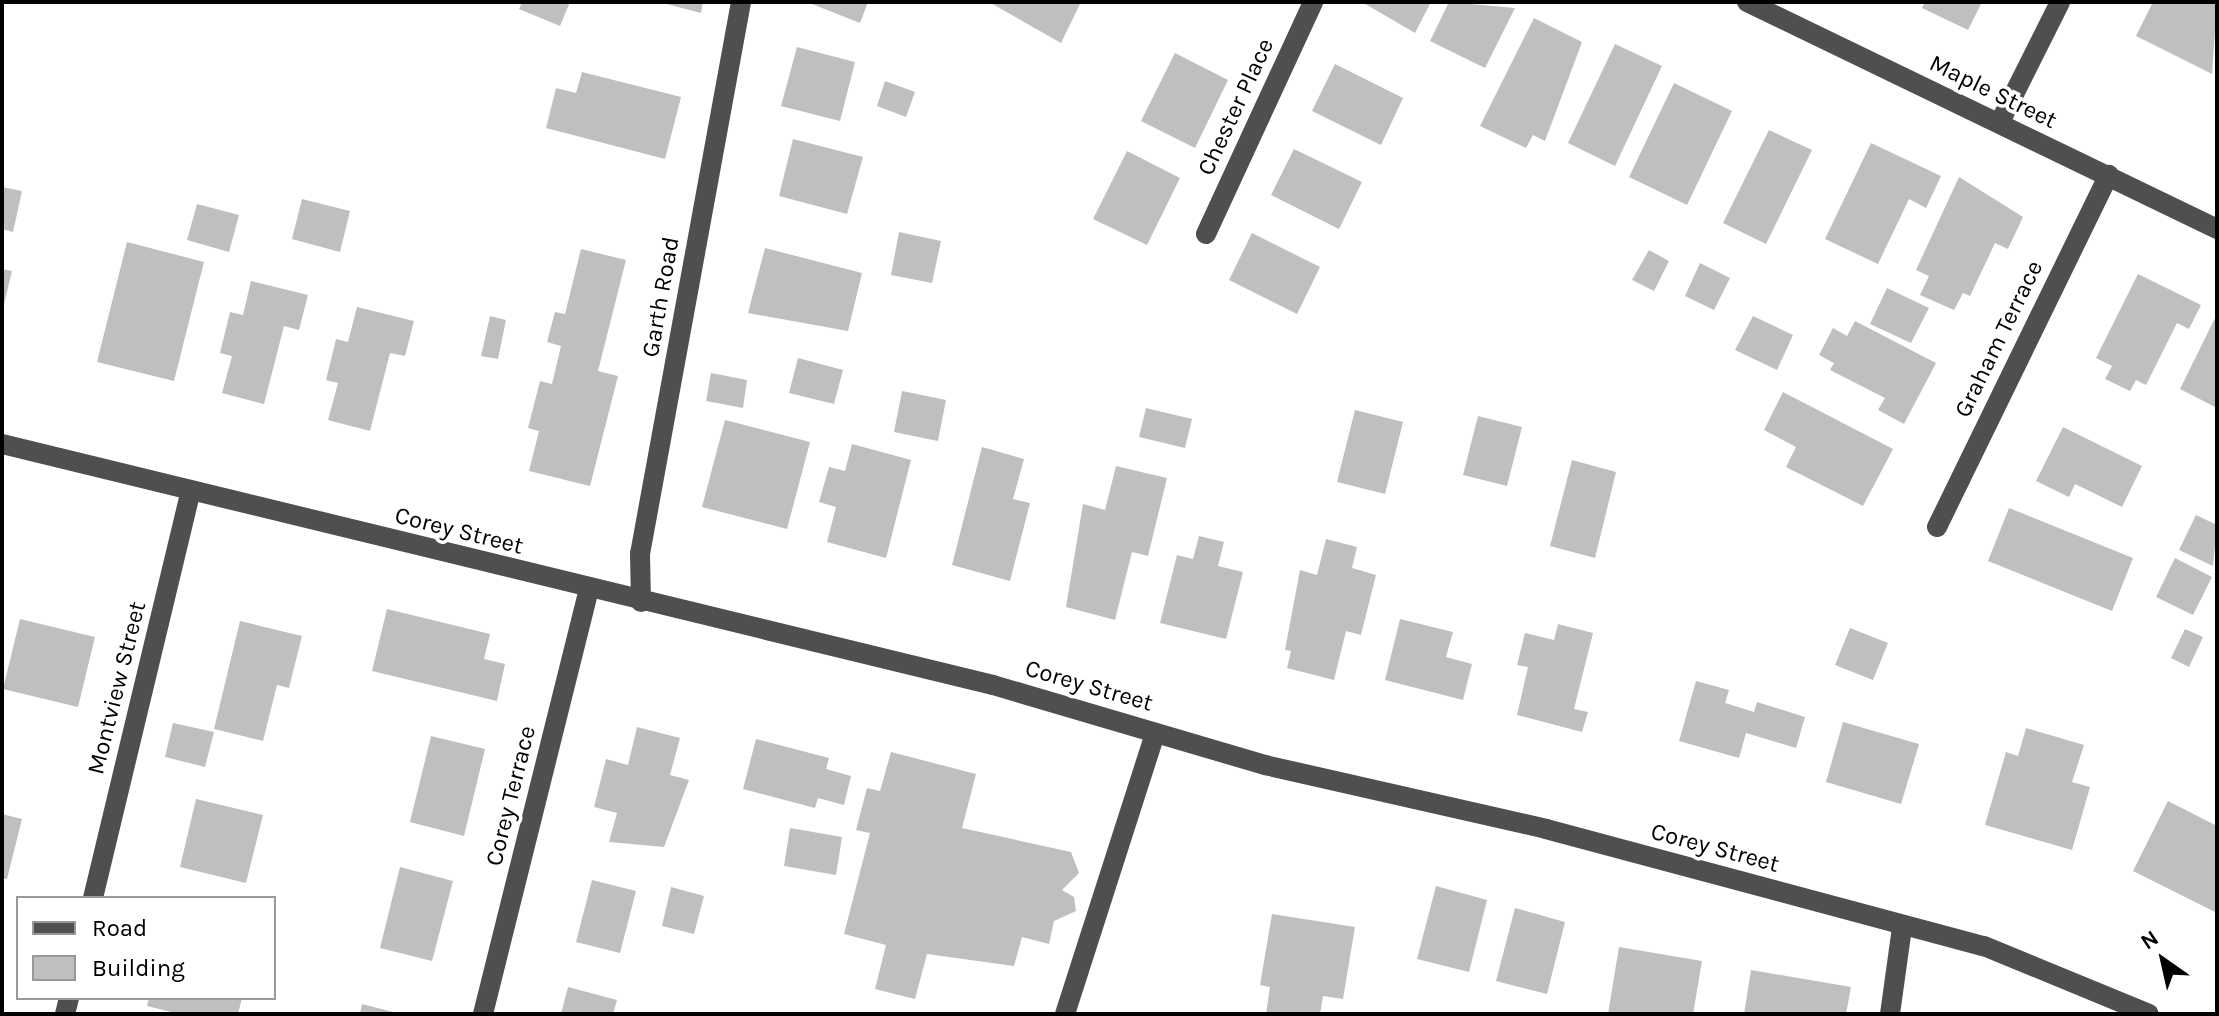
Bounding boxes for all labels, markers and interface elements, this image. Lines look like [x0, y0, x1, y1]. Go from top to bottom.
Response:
street label: Chester Place [1192, 34, 1280, 180]
street label: Maple Street [1925, 49, 2061, 135]
street label: Garth Road [636, 235, 686, 359]
street label: Graham Terrace [1949, 256, 2049, 422]
street label: Corey Street [392, 501, 526, 561]
street label: Montview Street [82, 598, 152, 778]
street label: Corey Street [1022, 654, 1156, 718]
street label: Corey Terrace [480, 723, 542, 869]
street label: Corey Street [1648, 817, 1782, 879]
legend [16, 896, 276, 1000]
text: Road [92, 914, 147, 942]
north arrow [2123, 920, 2203, 1000]
text: N [2136, 925, 2163, 955]
text: Building [92, 954, 185, 982]

